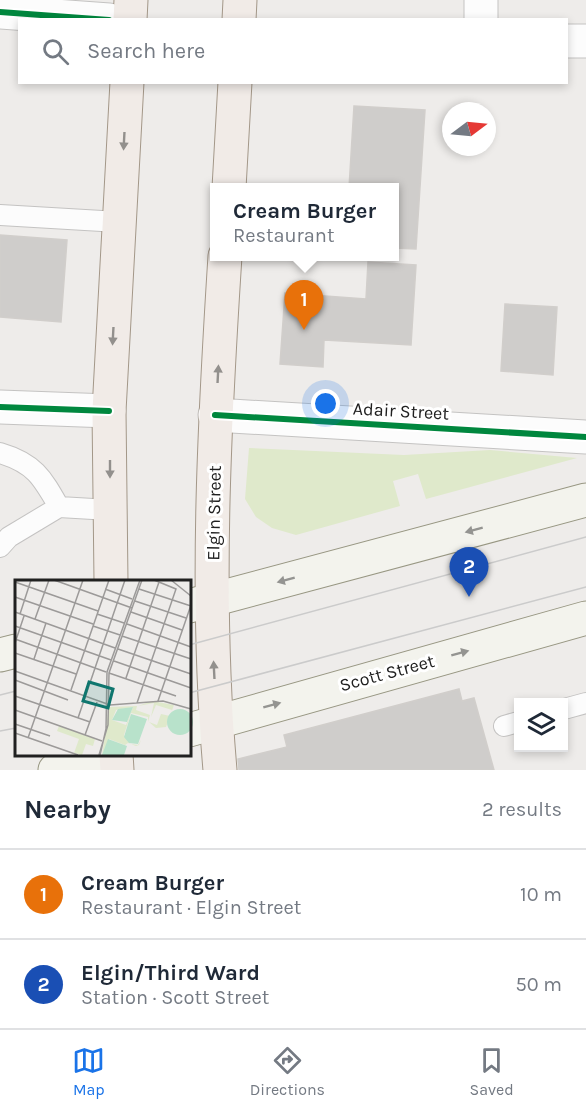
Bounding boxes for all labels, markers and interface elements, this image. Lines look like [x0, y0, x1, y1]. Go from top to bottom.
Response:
search box [18, 18, 568, 84]
icon: search [39, 35, 72, 68]
text: Search here [87, 38, 205, 64]
north arrow [442, 102, 496, 156]
one-way arrow [119, 131, 128, 150]
popup [210, 183, 399, 261]
text: Cream Burger [233, 198, 376, 224]
text: Restaurant [233, 224, 334, 247]
pin: 1 [284, 280, 324, 330]
one-way arrow [108, 326, 118, 345]
one-way arrow [213, 364, 222, 383]
your location [311, 389, 340, 418]
street label: Adair Street [352, 397, 450, 425]
one-way arrow [105, 460, 114, 479]
street label: Elgin Street [202, 465, 226, 561]
one-way arrow [465, 525, 484, 535]
pin: 2 [450, 548, 488, 597]
one-way arrow [277, 576, 295, 586]
inset map [15, 580, 190, 755]
one-way arrow [451, 648, 469, 657]
street label: Scott Street [337, 650, 437, 696]
one-way arrow [209, 660, 218, 679]
map controls [514, 698, 568, 752]
button: layers [514, 698, 568, 752]
one-way arrow [263, 700, 281, 709]
text: Nearby [24, 794, 111, 825]
text: 2 results [482, 798, 562, 821]
text: Cream Burger [81, 870, 224, 896]
text: 1 [40, 883, 47, 906]
text: 10 m [520, 883, 562, 906]
text: Restaurant · Elgin Street [81, 896, 301, 919]
text: Elgin/Third Ward [81, 960, 260, 986]
text: 2 [37, 973, 50, 996]
text: 50 m [515, 973, 562, 996]
text: Station · Scott Street [81, 986, 269, 1009]
tab: Map [72, 1044, 105, 1099]
tab: Directions [250, 1044, 325, 1099]
tab: Saved [470, 1044, 514, 1099]

